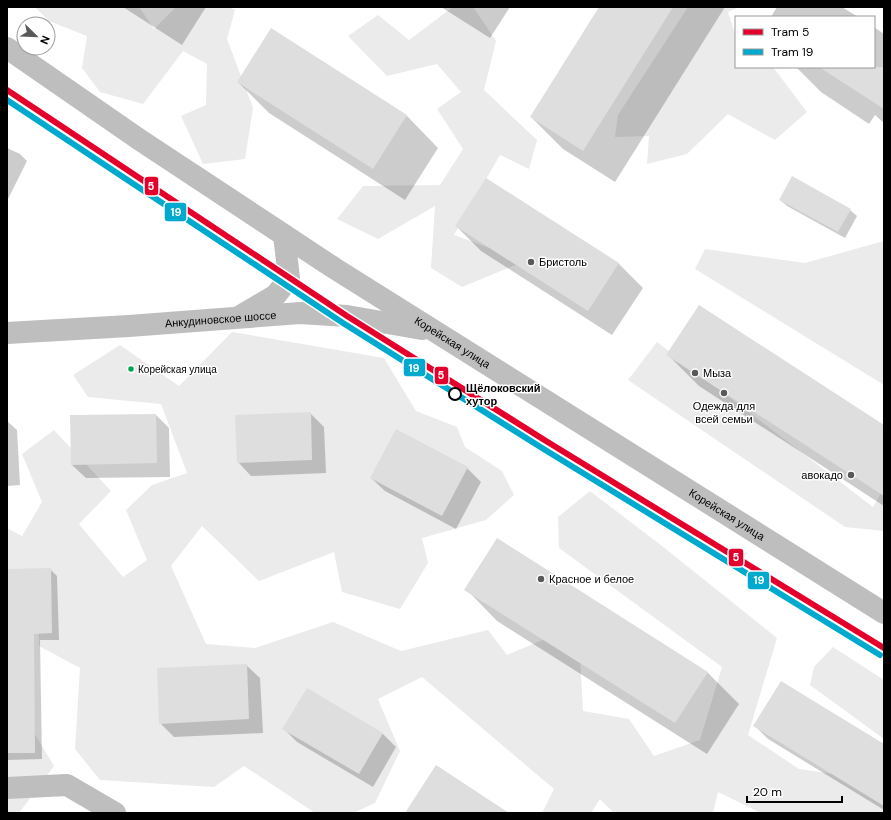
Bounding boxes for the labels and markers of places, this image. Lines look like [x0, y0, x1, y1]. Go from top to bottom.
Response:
place label: Бристоль [539, 255, 587, 269]
marker: Бристоль [526, 257, 536, 267]
place label: Корейская улица [138, 363, 217, 376]
marker: Корейская улица [126, 364, 136, 374]
place label: Мыза [703, 366, 732, 380]
marker: Мыза [690, 368, 700, 378]
place label: Щёлоковский хутор [466, 381, 541, 408]
marker: Щёлоковский хутор [448, 387, 462, 401]
marker: Одежда для всей семьи [719, 388, 729, 398]
place label: Одежда для всей семьи [693, 399, 755, 426]
place label: авокадо [801, 468, 843, 482]
marker: авокадо [846, 470, 856, 480]
place label: Красное и белое [549, 572, 634, 586]
marker: Красное и белое [536, 574, 546, 584]

